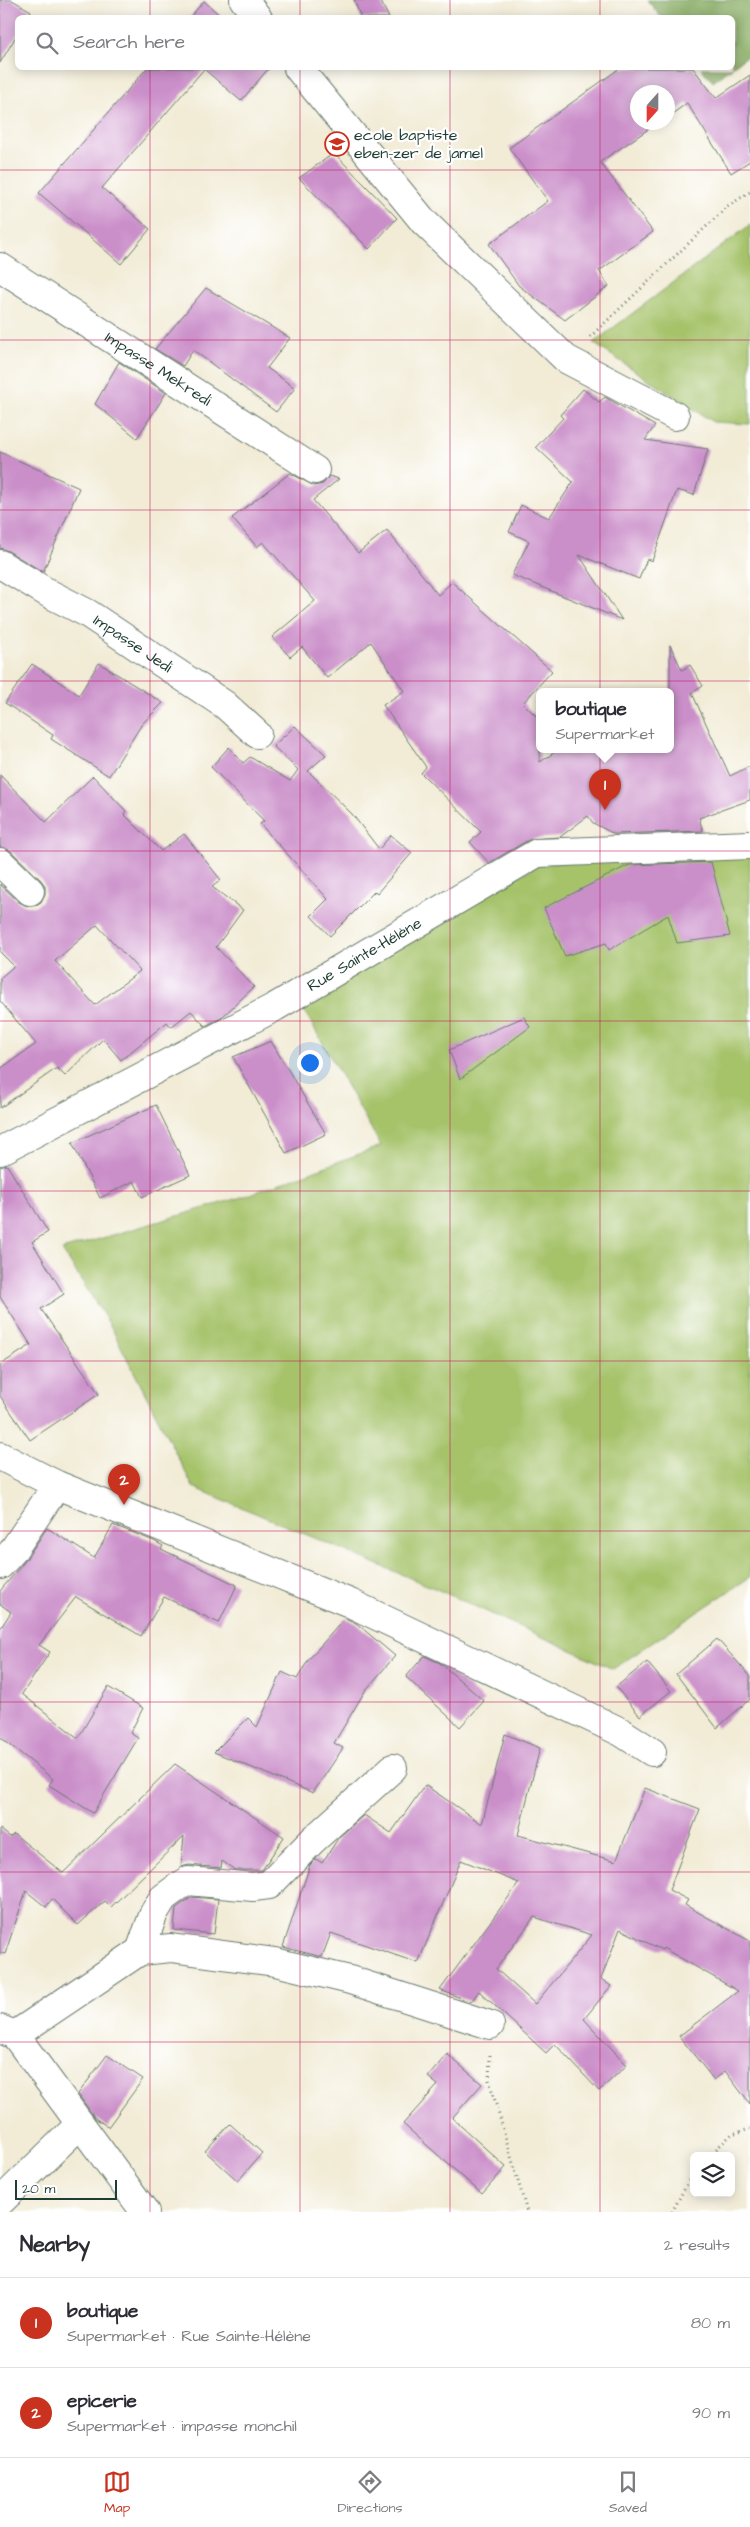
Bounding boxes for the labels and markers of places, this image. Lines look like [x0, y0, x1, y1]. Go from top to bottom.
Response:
place label: ecole baptiste eben-zer de jamel [354, 124, 483, 164]
school or university icon: ecole baptiste eben-zer de jamel [324, 131, 350, 157]
pin: 1 [589, 769, 621, 810]
pin: 2 [108, 1464, 140, 1505]

